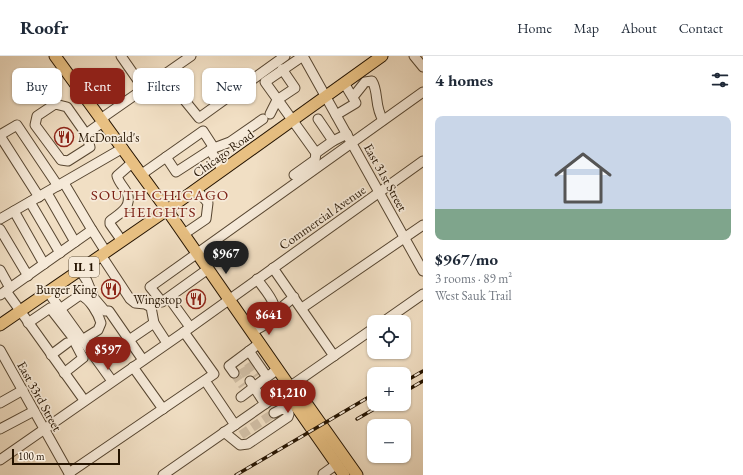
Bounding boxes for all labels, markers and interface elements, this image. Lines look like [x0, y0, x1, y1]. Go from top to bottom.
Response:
text: Roofr [20, 15, 68, 40]
text: Home [517, 19, 552, 37]
text: Map [574, 19, 599, 37]
text: About [621, 19, 657, 37]
text: Contact [679, 19, 723, 37]
chip: Buy [12, 68, 62, 104]
chip: Rent [70, 68, 125, 104]
chip: Filters [133, 68, 194, 104]
chip: New [202, 68, 256, 104]
text: 4 homes [435, 69, 493, 91]
icon: filters [709, 69, 731, 91]
street label: Chicago Road [189, 125, 257, 181]
restaurant icon: McDonald's [53, 126, 75, 148]
place label: McDonald's [78, 129, 140, 146]
street label: East 31st Street [360, 140, 411, 214]
icon: home [547, 142, 619, 214]
street label: Commercial Avenue [276, 181, 369, 254]
district label: SOUTH CHICAGO HEIGHTS [91, 185, 229, 221]
pin: $967 [202, 241, 250, 275]
text: $967 [213, 245, 239, 262]
text: $967/mo [435, 248, 498, 270]
road number: IL 1 [69, 257, 99, 277]
text: 3 rooms · 89 m² [435, 270, 512, 287]
restaurant icon: Burger King [100, 278, 122, 300]
place label: Burger King [36, 281, 97, 298]
text: West Sauk Trail [435, 287, 512, 304]
restaurant icon: Wingstop [185, 288, 207, 310]
place label: Wingstop [133, 291, 182, 308]
pin: $641 [245, 302, 293, 336]
text: $641 [256, 306, 282, 323]
map controls [367, 315, 411, 463]
button: locate [367, 315, 411, 359]
pin: $597 [84, 337, 132, 371]
text: $597 [95, 341, 121, 358]
street label: East 33rd Street [13, 358, 66, 434]
button: + [367, 367, 411, 411]
pin: $1,210 [255, 380, 321, 414]
text: $1,210 [270, 384, 306, 401]
button: − [367, 419, 411, 463]
scale bar [12, 447, 120, 466]
text: 100 m [18, 449, 45, 463]

